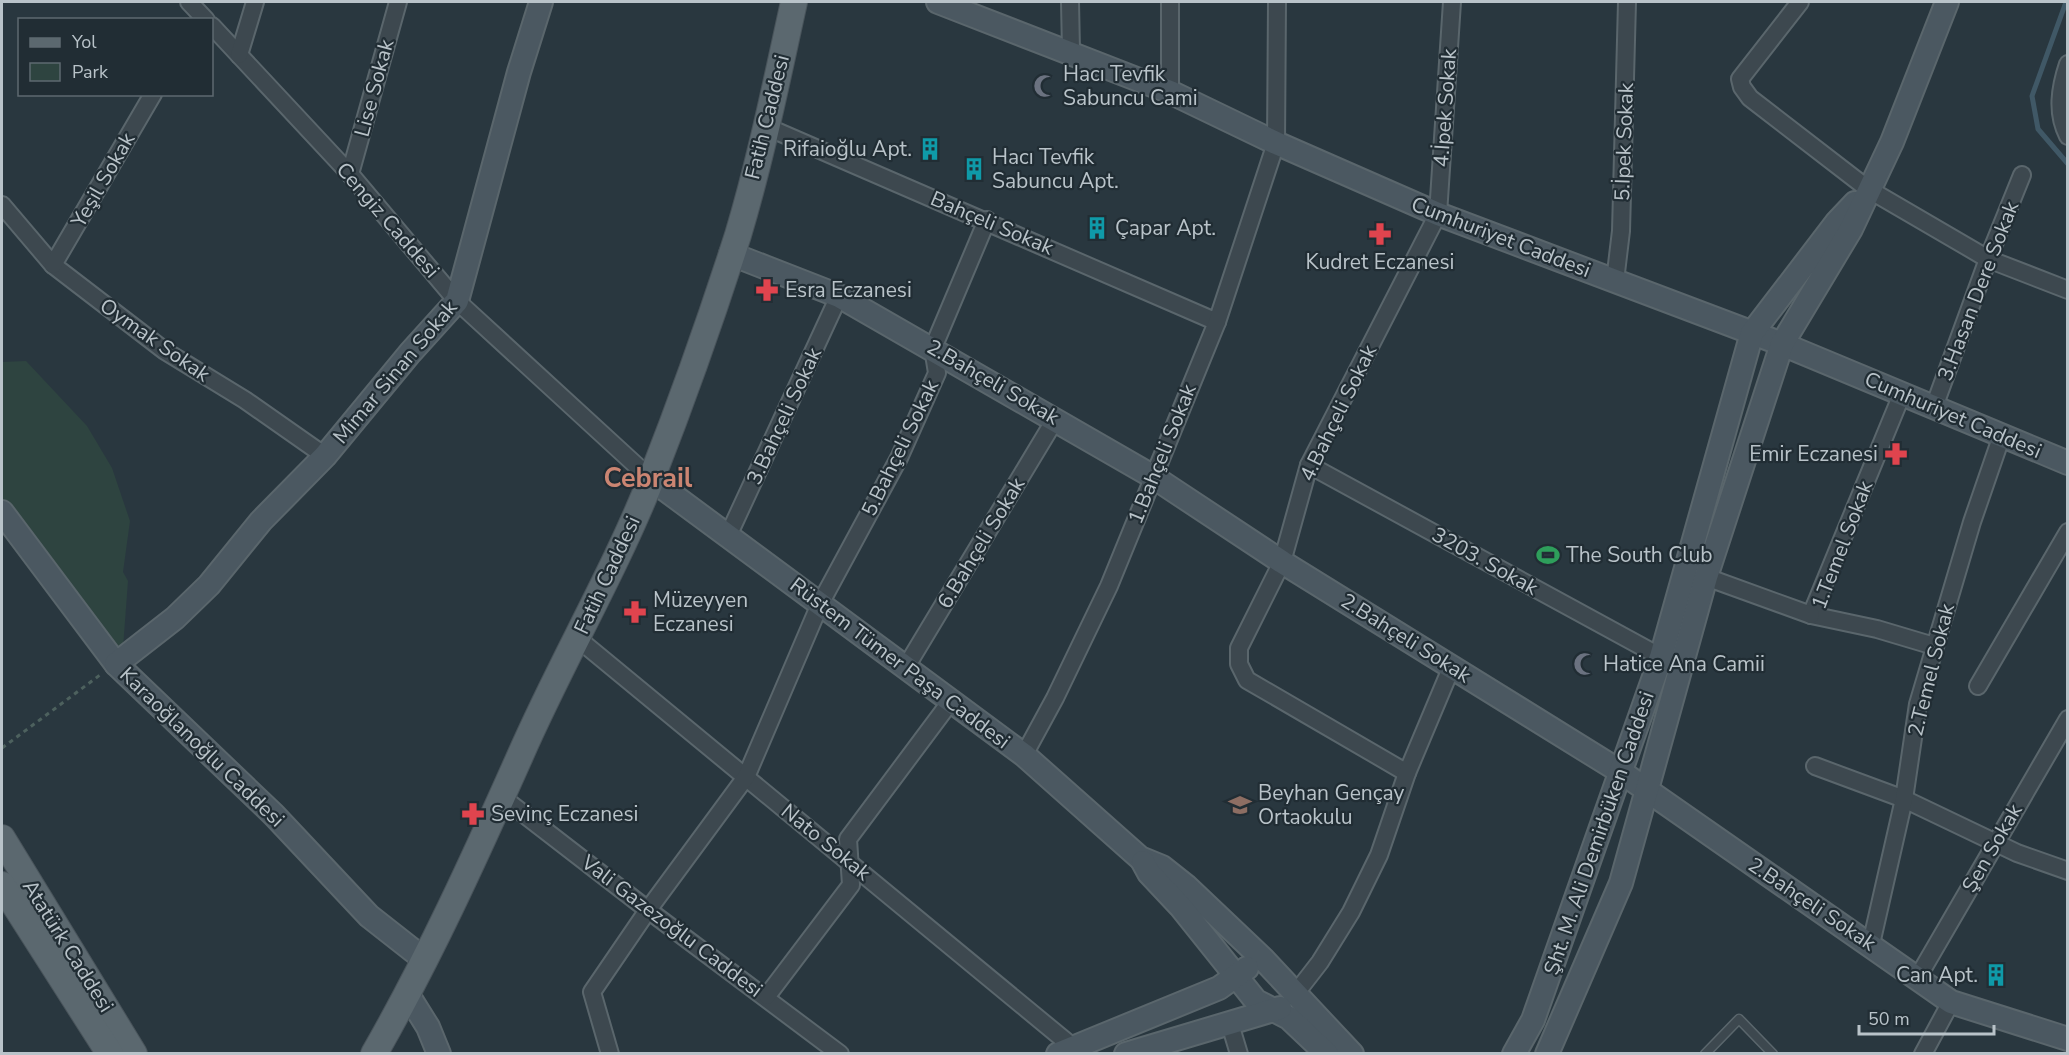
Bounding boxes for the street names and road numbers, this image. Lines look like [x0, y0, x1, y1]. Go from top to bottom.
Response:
street label: Lise Sokak [348, 36, 401, 140]
street label: 4.İpek Sokak [1427, 47, 1463, 168]
street label: Fatih Caddesi [738, 52, 796, 182]
street label: 5.İpek Sokak [1608, 82, 1640, 202]
street label: Yeşil Sokak [64, 127, 142, 233]
street label: Cengiz Caddesi [330, 156, 446, 284]
street label: Bahçeli Sokak [926, 185, 1058, 262]
street label: Cumhuriyet Caddesi [1407, 190, 1595, 284]
street label: 3.Hasan Dere Sokak [1931, 197, 2025, 385]
street label: Oymak Sokak [94, 292, 216, 389]
street label: Mimar Sinan Sokak [327, 294, 464, 450]
street label: 2.Bahçeli Sokak [922, 333, 1065, 431]
street label: 4.Bahçeli Sokak [1293, 340, 1383, 486]
street label: 3.Bahçeli Sokak [740, 342, 828, 489]
street label: Cumhuriyet Caddesi [1860, 365, 2046, 465]
street label: 5.Bahçeli Sokak [855, 375, 945, 521]
street label: 1.Bahçeli Sokak [1121, 379, 1203, 528]
street label: 6.Bahçeli Sokak [931, 472, 1031, 614]
street label: 1.Temel Sokak [1805, 476, 1880, 613]
street label: Fatih Caddesi [567, 511, 647, 639]
street label: 3203. Sokak [1427, 520, 1543, 602]
street label: Rüstem Tümer Paşa Caddesi [784, 571, 1016, 755]
street label: 2.Bahçeli Sokak [1336, 587, 1477, 689]
street label: 2.Temel Sokak [1901, 600, 1961, 739]
street label: Karaoğlanoğlu Caddesi [114, 661, 290, 833]
street label: Şht. M. Ali Demirbüken Caddesi [1537, 688, 1661, 978]
street label: Nato Sokak [775, 797, 877, 887]
street label: Şen Sokak [1955, 798, 2029, 897]
street label: Vali Gazezoğlu Caddesi [575, 848, 768, 1003]
street label: 2.Bahçeli Sokak [1743, 851, 1882, 957]
street label: Atatürk Caddesi [16, 874, 120, 1018]

